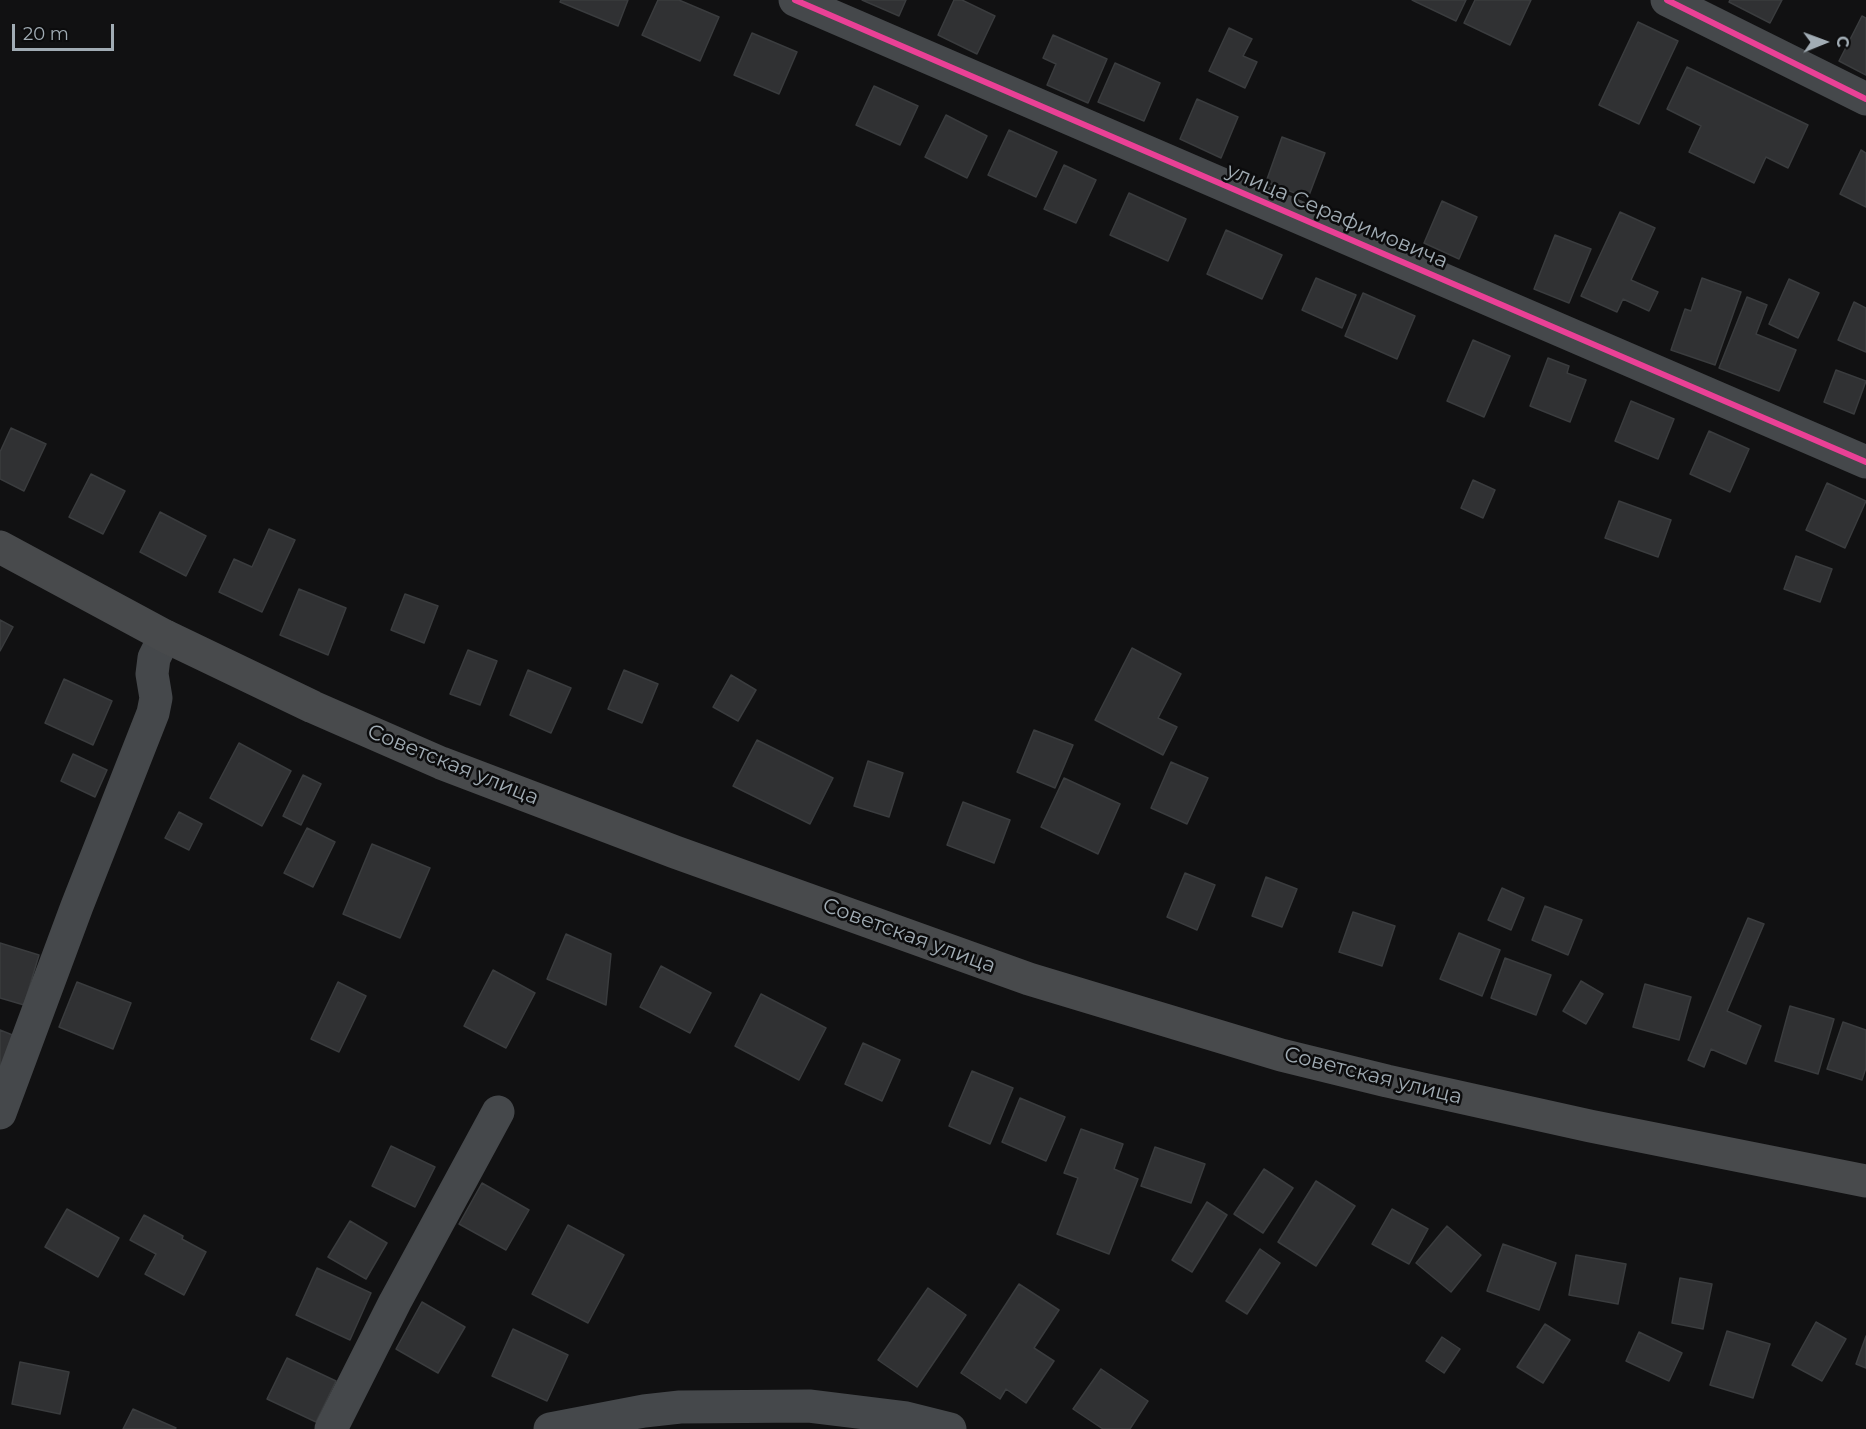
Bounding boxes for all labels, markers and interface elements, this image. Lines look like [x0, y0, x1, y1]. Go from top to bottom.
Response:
scale bar [15, 12, 117, 50]
north arrow [1794, 12, 1854, 72]
text: 20 m [23, 23, 69, 45]
text: С [1833, 36, 1852, 48]
street label: улица Серафимовича [1222, 158, 1452, 274]
street label: Советская улица [364, 719, 542, 811]
street label: Советская улица [819, 893, 999, 979]
street label: Советская улица [1281, 1042, 1465, 1110]

